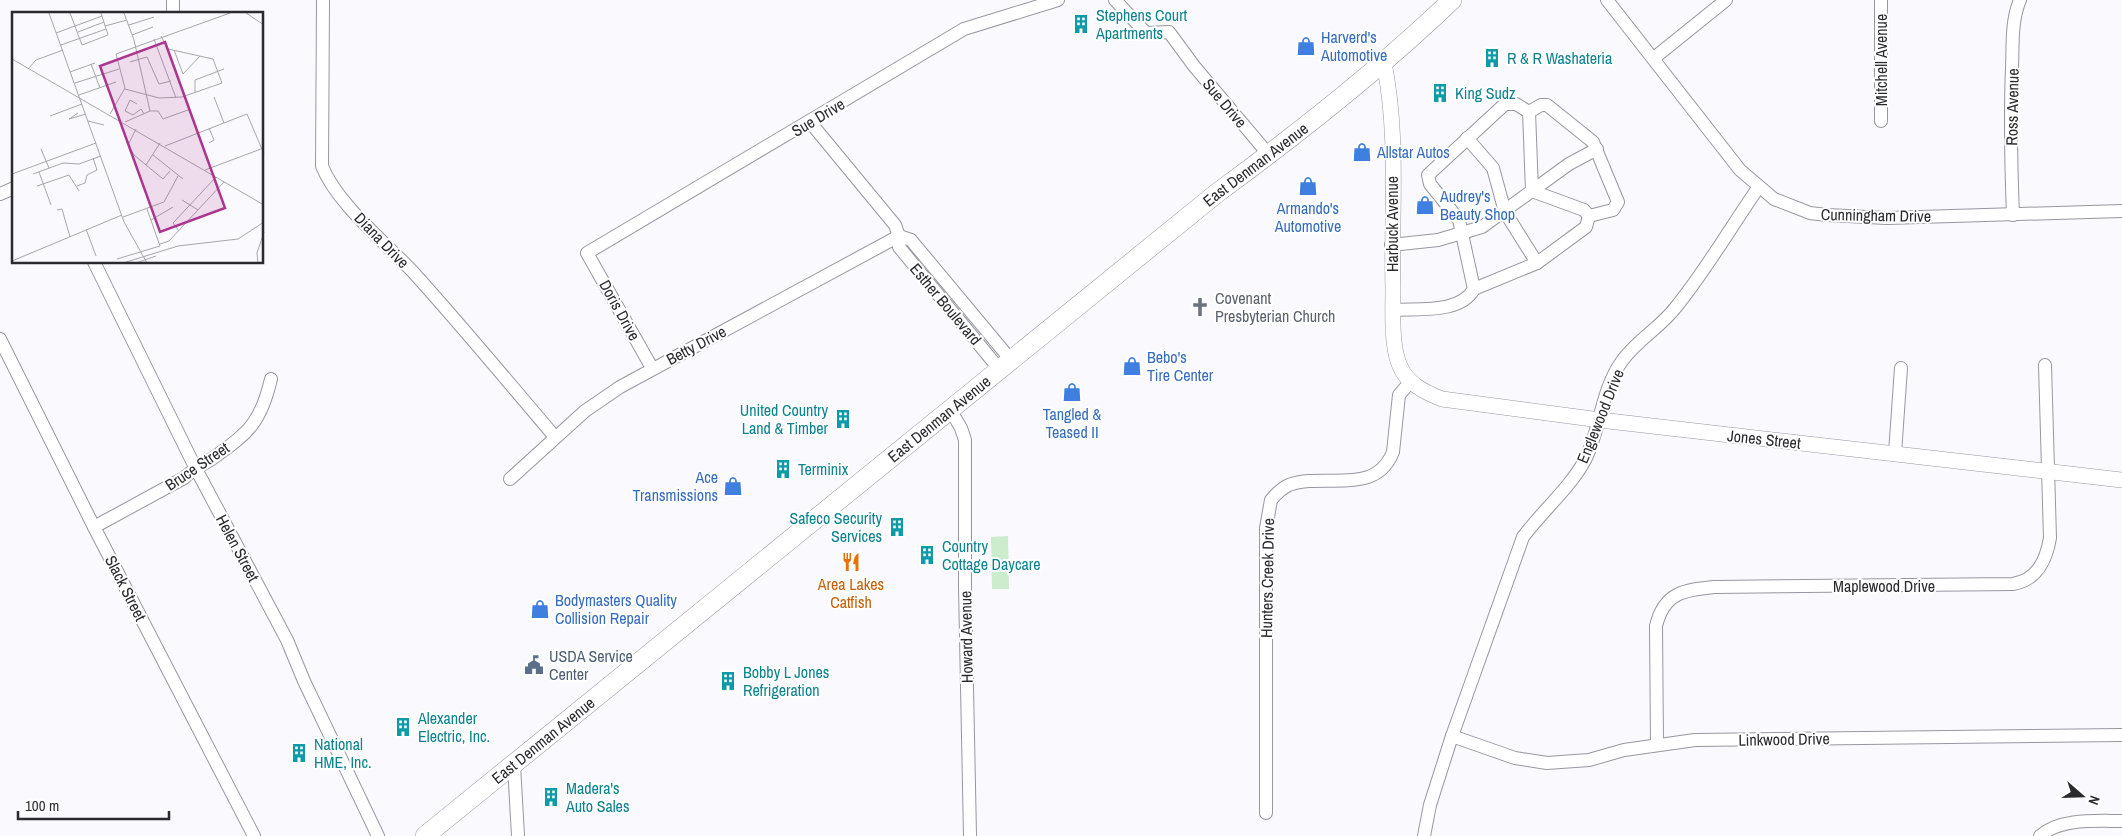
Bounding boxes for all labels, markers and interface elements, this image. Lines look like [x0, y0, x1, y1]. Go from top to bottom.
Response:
place label: Stephens Court Apartments [1095, 4, 1188, 44]
inset map [12, 12, 264, 264]
building icon: Stephens Court Apartments [1070, 13, 1092, 35]
street label: Mitchell Avenue [1870, 14, 1892, 106]
place label: Harverd's Automotive [1320, 26, 1387, 66]
shop icon: Harverd's Automotive [1295, 35, 1317, 57]
building icon: R & R Washateria [1481, 47, 1503, 69]
place label: R & R Washateria [1507, 47, 1613, 69]
street label: Ross Avenue [2000, 68, 2024, 146]
street label: Sue Drive [1198, 74, 1252, 132]
building icon: King Sudz [1429, 82, 1451, 104]
place label: King Sudz [1455, 82, 1516, 104]
street label: Sue Drive [787, 93, 849, 141]
street label: East Denman Avenue [1198, 117, 1313, 211]
shop icon: Allstar Autos [1351, 141, 1373, 163]
place label: Allstar Autos [1376, 141, 1450, 163]
shop icon: Armando's Automotive [1297, 175, 1319, 197]
street label: Harbuck Avenue [1381, 176, 1403, 272]
place label: Audrey's Beauty Shop [1439, 185, 1515, 225]
shop icon: Audrey's Beauty Shop [1414, 194, 1436, 216]
place label: Armando's Automotive [1274, 197, 1341, 237]
street label: Cunningham Drive [1821, 203, 1931, 227]
street label: Diana Drive [350, 207, 414, 273]
street label: Esther Boulevard [905, 258, 987, 350]
street label: Doris Drive [594, 276, 646, 344]
place label: Covenant Presbyterian Church [1215, 287, 1335, 327]
church icon: Covenant Presbyterian Church [1189, 296, 1211, 318]
street label: Betty Drive [662, 320, 730, 370]
place label: Bebo's Tire Center [1147, 346, 1214, 386]
shop icon: Bebo's Tire Center [1121, 355, 1143, 377]
street label: Englewood Drive [1571, 366, 1629, 466]
street label: East Denman Avenue [883, 370, 995, 467]
shop icon: Tangled & Teased II [1061, 381, 1083, 403]
place label: United Country Land & Timber [740, 399, 829, 439]
place label: Tangled & Teased II [1043, 403, 1102, 443]
building icon: United Country Land & Timber [832, 408, 854, 430]
street label: Jones Street [1726, 424, 1802, 454]
street label: Bruce Street [161, 436, 234, 496]
building icon: Terminix [772, 458, 794, 480]
place label: Terminix [798, 458, 849, 480]
place label: Ace Transmissions [632, 466, 718, 506]
shop icon: Ace Transmissions [722, 475, 744, 497]
place label: Safeco Security Services [789, 507, 882, 547]
street label: Helen Street [211, 511, 265, 586]
building icon: Safeco Security Services [886, 516, 908, 538]
street label: Hunters Creek Drive [1255, 518, 1279, 638]
place label: Country Cottage Daycare [942, 535, 1040, 575]
building icon: Country Cottage Daycare [916, 544, 938, 566]
street label: Slack Street [100, 551, 152, 625]
restaurant icon: Area Lakes Catfish [840, 551, 862, 573]
place label: Area Lakes Catfish [817, 573, 884, 613]
street label: Maplewood Drive [1833, 575, 1935, 597]
place label: Bodymasters Quality Collision Repair [555, 589, 677, 629]
street label: Howard Avenue [954, 591, 978, 683]
shop icon: Bodymasters Quality Collision Repair [529, 598, 551, 620]
place label: USDA Service Center [549, 645, 633, 685]
public building icon: USDA Service Center [523, 654, 545, 676]
place label: Bobby L Jones Refrigeration [743, 661, 829, 701]
building icon: Bobby L Jones Refrigeration [717, 670, 739, 692]
street label: East Denman Avenue [487, 692, 599, 789]
place label: Alexander Electric, Inc. [417, 707, 490, 747]
building icon: Alexander Electric, Inc. [392, 716, 414, 738]
street label: Linkwood Drive [1738, 727, 1830, 751]
place label: National HME, Inc. [314, 733, 372, 773]
building icon: National HME, Inc. [288, 742, 310, 764]
north arrow [2057, 771, 2107, 821]
place label: Madera's Auto Sales [565, 777, 629, 817]
building icon: Madera's Auto Sales [540, 786, 562, 808]
scale bar [18, 788, 169, 820]
text: N [2084, 793, 2104, 807]
text: 100 m [25, 795, 59, 816]

